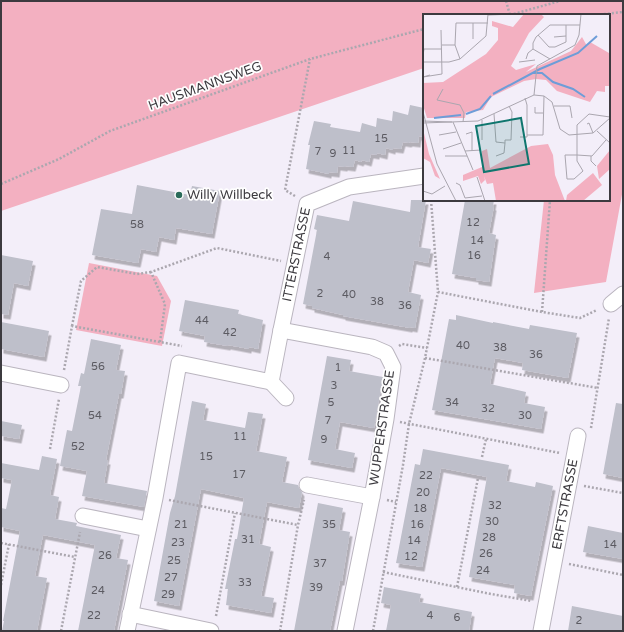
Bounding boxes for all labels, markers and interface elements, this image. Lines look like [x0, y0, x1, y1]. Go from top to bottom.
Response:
inset map [423, 14, 610, 201]
street label: HAUSMANNSWEG [146, 58, 264, 114]
house number: 15 [374, 132, 388, 145]
house number: 11 [342, 144, 356, 157]
house number: 7 [315, 145, 322, 158]
house number: 9 [330, 147, 337, 160]
place label: Willy Willbeck [187, 187, 272, 203]
marker: Willy Willbeck [174, 190, 184, 200]
street label: ITTERSTRASSE [279, 206, 314, 303]
house number: 12 [466, 216, 480, 229]
house number: 58 [130, 218, 144, 231]
house number: 14 [470, 234, 484, 247]
house number: 16 [467, 249, 481, 262]
house number: 4 [324, 250, 331, 263]
house number: 2 [317, 287, 324, 300]
house number: 40 [342, 288, 356, 301]
house number: 38 [370, 295, 384, 308]
house number: 36 [398, 299, 412, 312]
house number: 44 [195, 314, 209, 327]
house number: 42 [223, 326, 237, 339]
house number: 40 [456, 339, 470, 352]
house number: 38 [493, 341, 507, 354]
house number: 36 [529, 348, 543, 361]
house number: 56 [91, 360, 105, 373]
house number: 1 [335, 361, 341, 374]
street label: WUPPERSTRASSE [366, 369, 398, 487]
house number: 3 [331, 379, 338, 392]
house number: 5 [328, 396, 335, 409]
house number: 34 [445, 396, 459, 409]
house number: 32 [481, 402, 495, 415]
house number: 54 [88, 409, 102, 422]
house number: 30 [518, 409, 532, 422]
house number: 7 [325, 414, 332, 427]
house number: 11 [233, 430, 247, 443]
house number: 9 [321, 433, 328, 446]
house number: 52 [71, 440, 85, 453]
house number: 15 [199, 450, 213, 463]
street label: ERFTSTRASSE [549, 458, 581, 551]
house number: 17 [232, 468, 246, 481]
house number: 22 [419, 469, 433, 482]
house number: 20 [416, 486, 430, 499]
house number: 32 [488, 499, 502, 512]
house number: 18 [413, 502, 427, 515]
house number: 30 [485, 515, 499, 528]
house number: 21 [174, 518, 188, 531]
house number: 35 [322, 518, 336, 531]
house number: 16 [410, 518, 424, 531]
house number: 28 [482, 531, 496, 544]
house number: 31 [241, 533, 255, 546]
house number: 14 [407, 534, 421, 547]
house number: 23 [171, 536, 185, 549]
house number: 14 [603, 538, 617, 551]
house number: 26 [479, 547, 493, 560]
house number: 26 [98, 549, 112, 562]
house number: 12 [404, 550, 418, 563]
house number: 25 [167, 554, 181, 567]
house number: 37 [313, 557, 327, 570]
house number: 24 [476, 564, 490, 577]
house number: 27 [164, 571, 178, 584]
house number: 33 [238, 576, 252, 589]
house number: 39 [309, 581, 323, 594]
house number: 24 [91, 584, 105, 597]
house number: 29 [161, 588, 175, 601]
house number: 22 [87, 609, 101, 622]
house number: 4 [427, 609, 434, 622]
house number: 6 [454, 611, 461, 624]
house number: 2 [576, 614, 583, 627]

